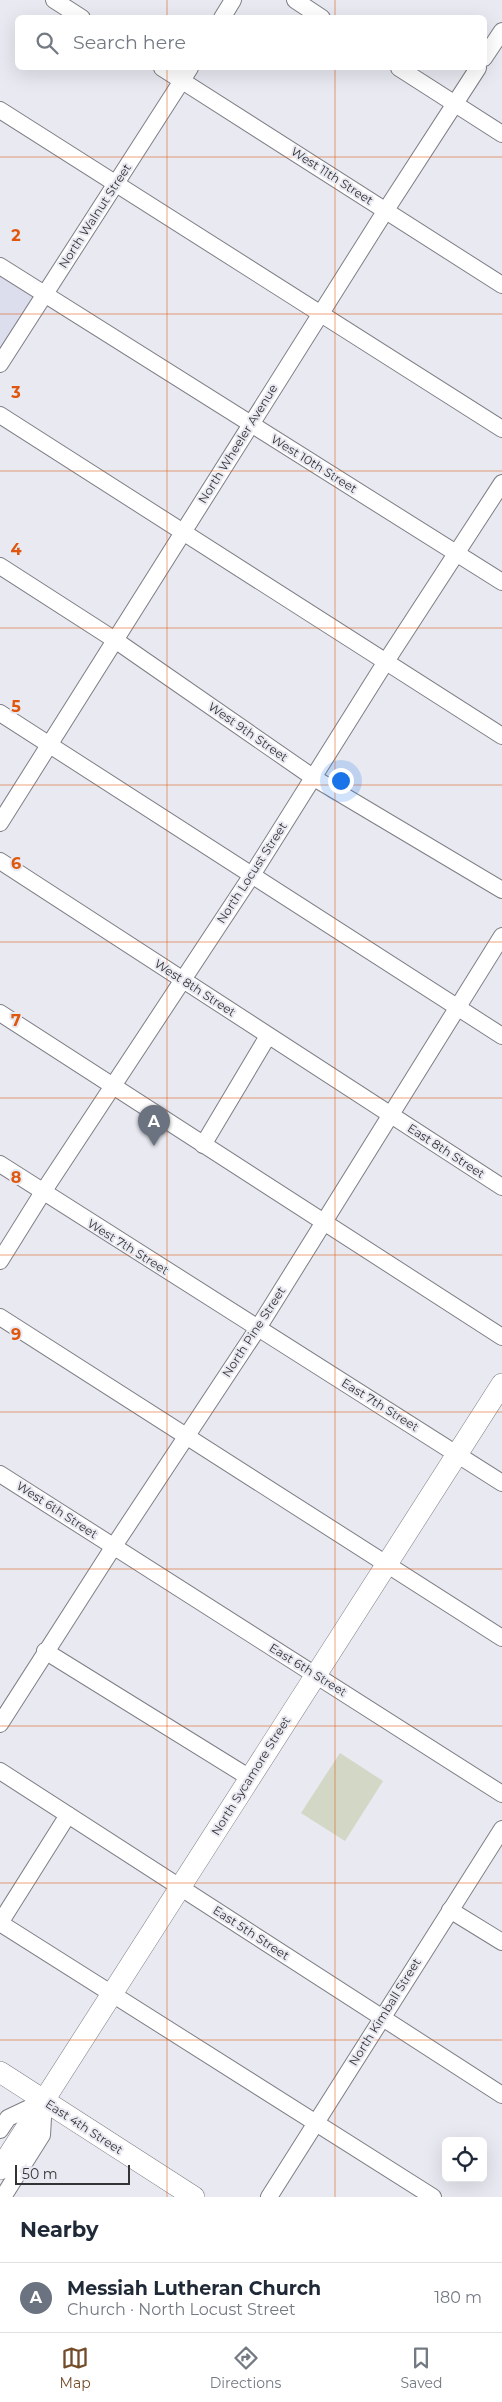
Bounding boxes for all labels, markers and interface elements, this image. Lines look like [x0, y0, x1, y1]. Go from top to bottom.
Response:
search box [15, 15, 487, 70]
icon: search [33, 29, 61, 57]
text: Search here [73, 31, 186, 54]
street label: West 11th Street [288, 143, 376, 208]
street label: North Walnut Street [55, 160, 134, 271]
text: 2 [11, 226, 21, 245]
street label: North Wheeler Avenue [195, 381, 280, 506]
text: 3 [10, 383, 21, 402]
street label: West 10th Street [268, 431, 360, 496]
text: 4 [10, 540, 22, 559]
text: 5 [11, 697, 21, 716]
street label: West 9th Street [206, 699, 291, 765]
your location [328, 768, 354, 794]
street label: North Locust Street [213, 819, 290, 926]
text: 6 [11, 854, 21, 873]
street label: West 8th Street [152, 956, 239, 1019]
text: 7 [11, 1011, 21, 1030]
pin: A [138, 1105, 170, 1146]
street label: East 8th Street [405, 1120, 488, 1181]
text: 8 [11, 1168, 21, 1187]
street label: West 7th Street [85, 1216, 172, 1278]
street label: North Pine Street [219, 1283, 289, 1380]
text: 9 [11, 1325, 21, 1344]
street label: East 7th Street [339, 1375, 422, 1434]
street label: West 6th Street [14, 1478, 101, 1541]
street label: East 6th Street [267, 1640, 350, 1699]
street label: North Sycamore Street [208, 1713, 293, 1838]
street label: East 5th Street [210, 1902, 292, 1963]
street label: North Kimball Street [345, 1955, 424, 2068]
street label: East 4th Street [43, 2096, 126, 2157]
map controls [442, 2137, 487, 2182]
button: locate [442, 2137, 487, 2182]
scale bar [15, 2162, 130, 2185]
text: 50 m [22, 2165, 58, 2183]
text: Nearby [20, 2217, 99, 2242]
text: Messiah Lutheran Church [67, 2277, 321, 2300]
text: A [30, 2288, 42, 2307]
text: 180 m [434, 2288, 482, 2307]
text: Church · North Locust Street [67, 2300, 295, 2319]
tab: Map [60, 2344, 91, 2392]
tab: Directions [210, 2344, 281, 2392]
tab: Saved [400, 2344, 442, 2392]

